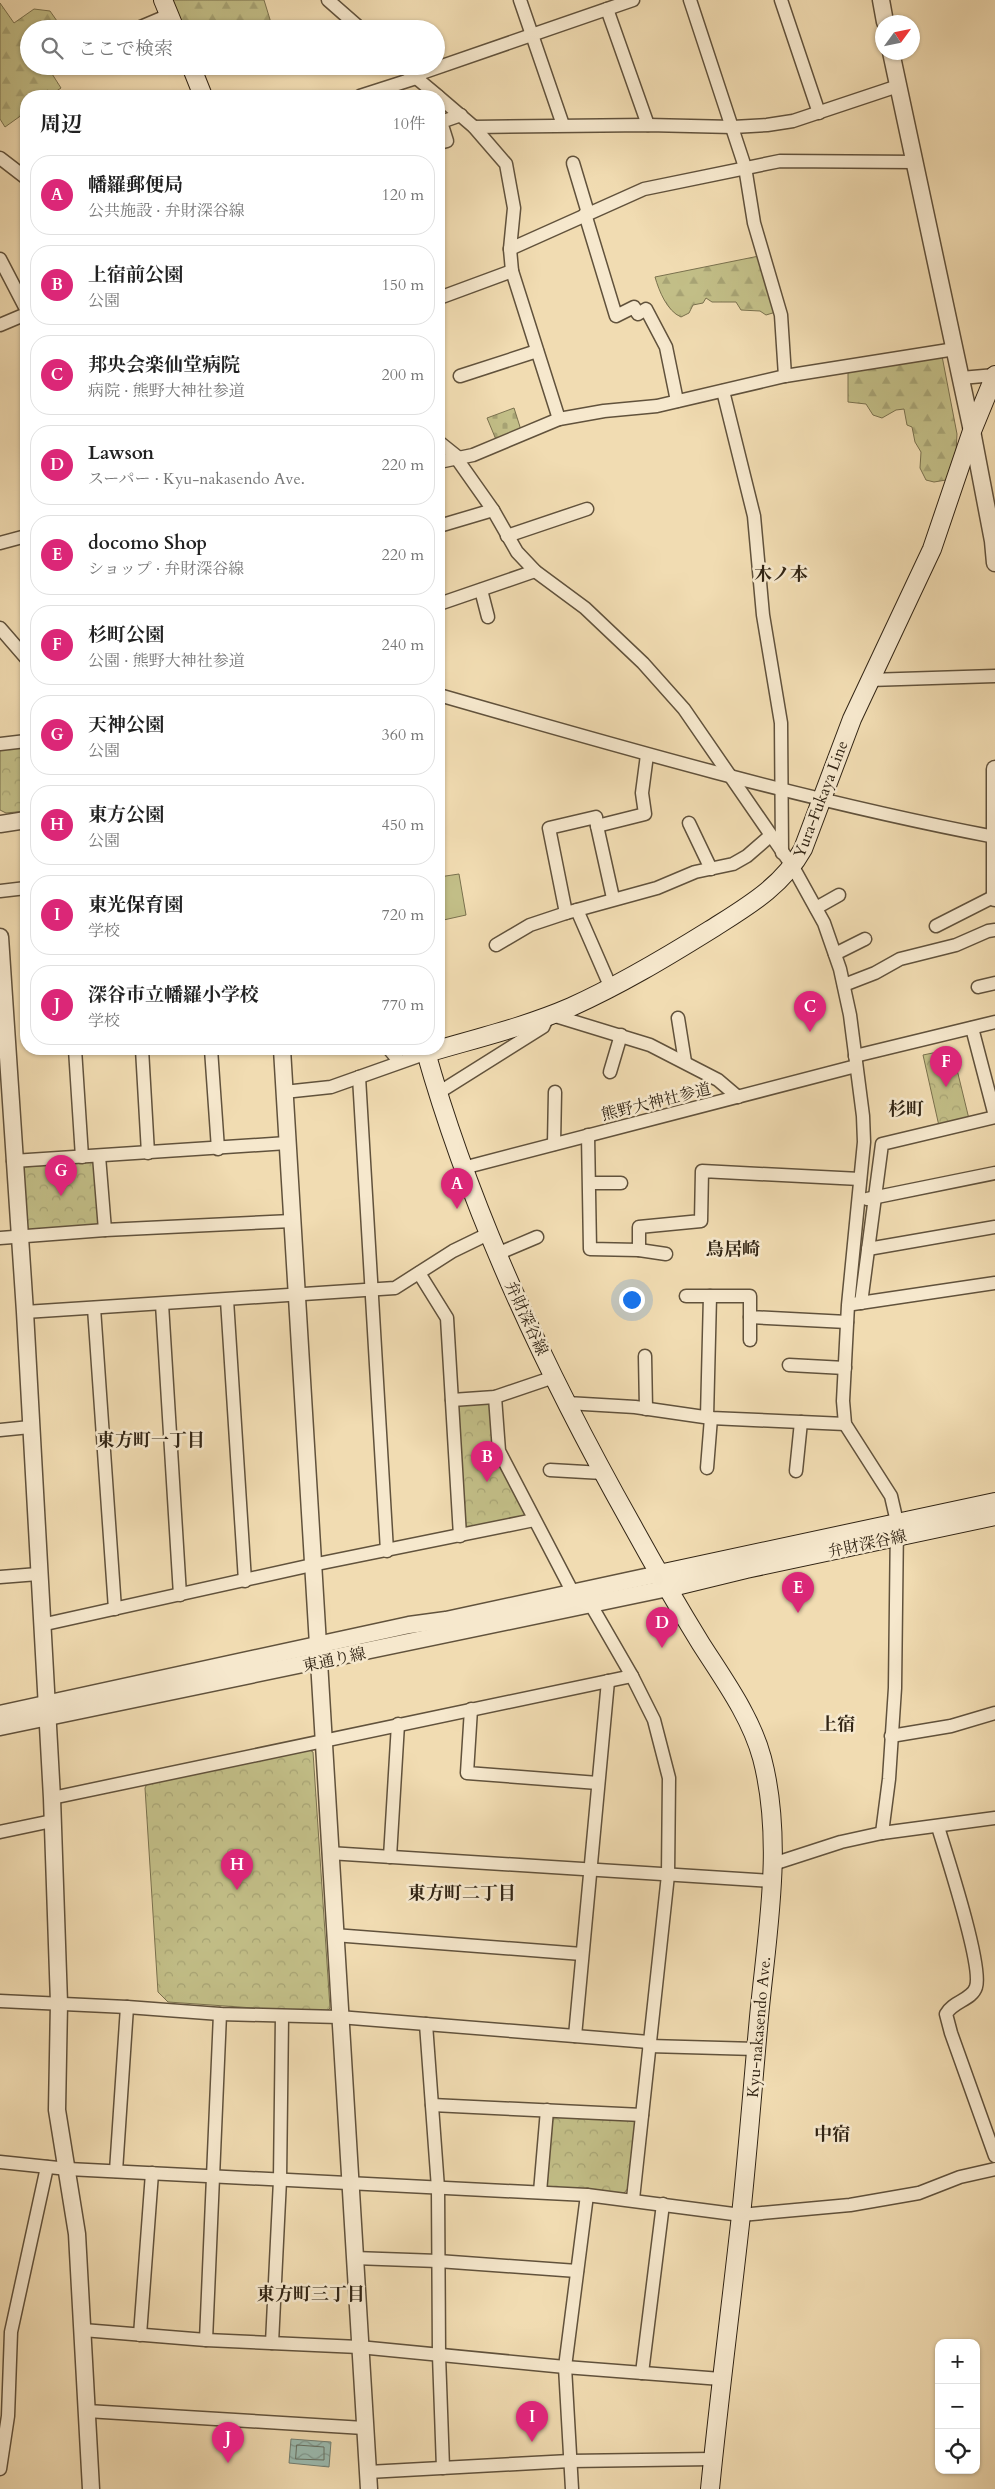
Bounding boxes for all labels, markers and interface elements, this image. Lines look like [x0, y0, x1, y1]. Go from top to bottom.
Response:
north arrow [875, 15, 920, 60]
search box [20, 20, 445, 75]
icon: search [38, 34, 66, 62]
text: ここで検索 [78, 36, 173, 62]
text: 周辺 [40, 110, 82, 139]
text: 10件 [393, 113, 425, 135]
text: 幡羅郵便局 [88, 172, 183, 198]
text: A [51, 184, 63, 206]
text: 120 m [382, 184, 424, 206]
text: 公共施設 · 弁財深谷線 [88, 200, 245, 222]
text: 上宿前公園 [88, 262, 183, 288]
text: B [51, 274, 63, 296]
text: 150 m [382, 274, 424, 296]
text: 公園 [88, 290, 120, 312]
text: 邦央会楽仙堂病院 [88, 352, 240, 378]
text: C [51, 364, 63, 386]
text: 200 m [382, 364, 424, 386]
text: 病院 · 熊野大神社参道 [88, 380, 245, 402]
text: Lawson [88, 440, 154, 466]
text: D [50, 454, 64, 476]
text: 220 m [382, 454, 424, 476]
text: スーパー · Kyu-nakasendo Ave. [88, 468, 305, 490]
text: docomo Shop [88, 530, 207, 556]
text: E [52, 544, 62, 566]
text: 220 m [382, 544, 424, 566]
text: ショップ · 弁財深谷線 [88, 558, 244, 580]
district label: 木ノ本 [754, 562, 808, 587]
text: 杉町公園 [88, 622, 164, 648]
text: F [52, 634, 62, 656]
text: 240 m [382, 634, 424, 656]
text: 公園 · 熊野大神社参道 [88, 650, 245, 672]
text: 天神公園 [88, 712, 164, 738]
text: G [50, 724, 64, 746]
text: 360 m [382, 724, 424, 746]
street label: Yura-Fukaya Line [788, 737, 853, 861]
text: 公園 [88, 740, 120, 762]
text: 東方公園 [88, 802, 164, 828]
text: H [50, 814, 64, 836]
text: 450 m [382, 814, 424, 836]
text: 公園 [88, 830, 120, 852]
text: 東光保育園 [88, 892, 183, 918]
text: I [54, 904, 60, 926]
text: 720 m [382, 904, 424, 926]
text: 学校 [88, 920, 120, 942]
text: 深谷市立幡羅小学校 [88, 982, 259, 1008]
pin: C [794, 991, 826, 1032]
text: J [54, 994, 60, 1016]
text: 770 m [382, 994, 424, 1016]
text: 学校 [88, 1010, 120, 1032]
pin: F [930, 1046, 962, 1087]
street label: 熊野大神社参道 [599, 1078, 713, 1126]
district label: 杉町 [888, 1097, 924, 1122]
pin: G [45, 1155, 77, 1196]
pin: A [441, 1168, 473, 1209]
district label: 鳥居崎 [706, 1237, 760, 1262]
street label: 弁財深谷線 [499, 1278, 553, 1359]
your location [619, 1287, 645, 1313]
district label: 東方町一丁目 [97, 1428, 205, 1453]
pin: B [471, 1441, 503, 1482]
street label: 弁財深谷線 [826, 1525, 909, 1563]
pin: E [782, 1572, 814, 1613]
pin: D [646, 1607, 678, 1648]
street label: 東通り線 [301, 1643, 368, 1677]
district label: 上宿 [819, 1712, 855, 1737]
pin: H [221, 1849, 253, 1890]
district label: 東方町二丁目 [408, 1881, 516, 1906]
street label: Kyu-nakasendo Ave. [742, 1956, 776, 2099]
district label: 中宿 [814, 2122, 850, 2147]
district label: 東方町三丁目 [257, 2282, 365, 2307]
map controls [935, 2339, 980, 2474]
button: + [935, 2339, 980, 2384]
button: − [935, 2384, 980, 2429]
pin: I [516, 2401, 548, 2442]
pin: J [212, 2422, 244, 2463]
button: locate [935, 2429, 980, 2474]

